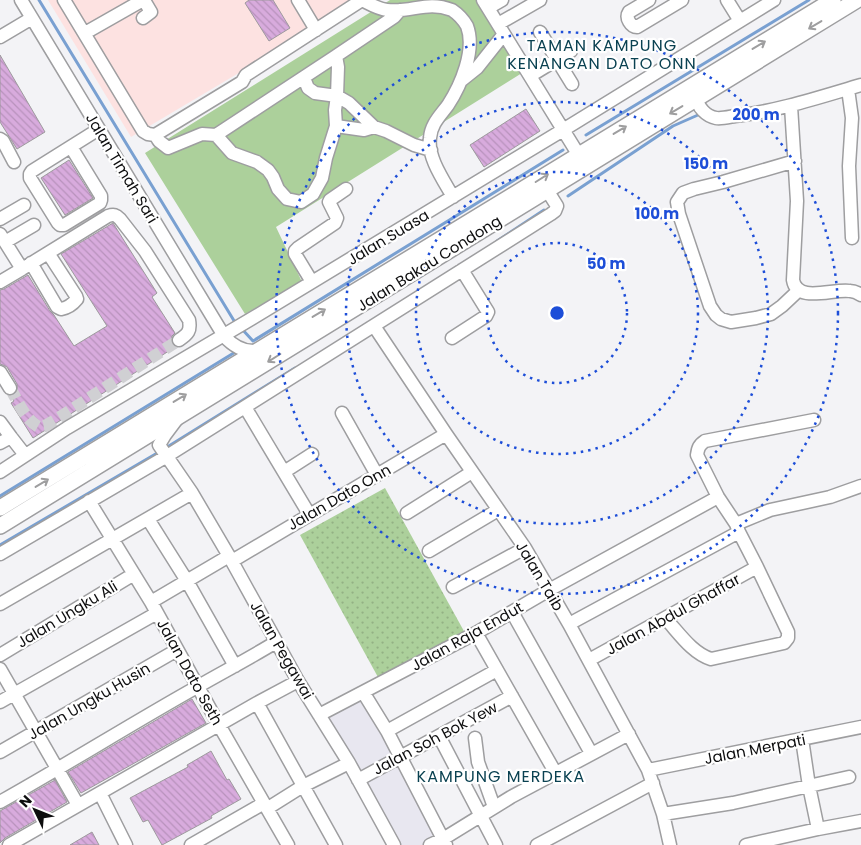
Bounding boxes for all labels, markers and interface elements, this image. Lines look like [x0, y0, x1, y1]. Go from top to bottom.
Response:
one-way arrow [809, 21, 823, 31]
district label: TAMAN KAMPUNG KENANGAN DATO ONN [507, 34, 697, 75]
one-way arrow [751, 40, 765, 50]
text: 200 m [732, 104, 780, 125]
one-way arrow [670, 105, 684, 115]
street label: Jalan Timah Sari [81, 109, 163, 227]
one-way arrow [613, 124, 627, 134]
text: 150 m [684, 153, 728, 174]
one-way arrow [534, 172, 548, 182]
text: 100 m [635, 203, 679, 224]
street label: Jalan Suasa [343, 204, 433, 270]
street label: Jalan Bakau Condong [353, 210, 505, 316]
text: 50 m [587, 253, 625, 274]
centre of rings [548, 304, 566, 322]
one-way arrow [311, 308, 325, 318]
one-way arrow [268, 353, 282, 363]
one-way arrow [173, 393, 187, 403]
street label: Jalan Dato Onn [283, 459, 395, 535]
one-way arrow [34, 478, 48, 488]
street label: Jalan Taib [511, 537, 569, 615]
street label: Jalan Abdul Ghaffar [602, 568, 744, 660]
street label: Jalan Ungku Ali [13, 576, 121, 652]
street label: Jalan Raja Endut [407, 596, 527, 676]
street label: Jalan Pegawai [245, 597, 319, 703]
street label: Jalan Dato Seth [152, 615, 228, 729]
street label: Jalan Ungku Husin [24, 657, 154, 745]
street label: Jalan Soh Bok Yew [369, 696, 502, 780]
street label: Jalan Merpati [703, 729, 807, 769]
district label: KAMPUNG MERDEKA [417, 765, 585, 788]
north arrow [10, 785, 60, 835]
text: N [15, 790, 36, 812]

